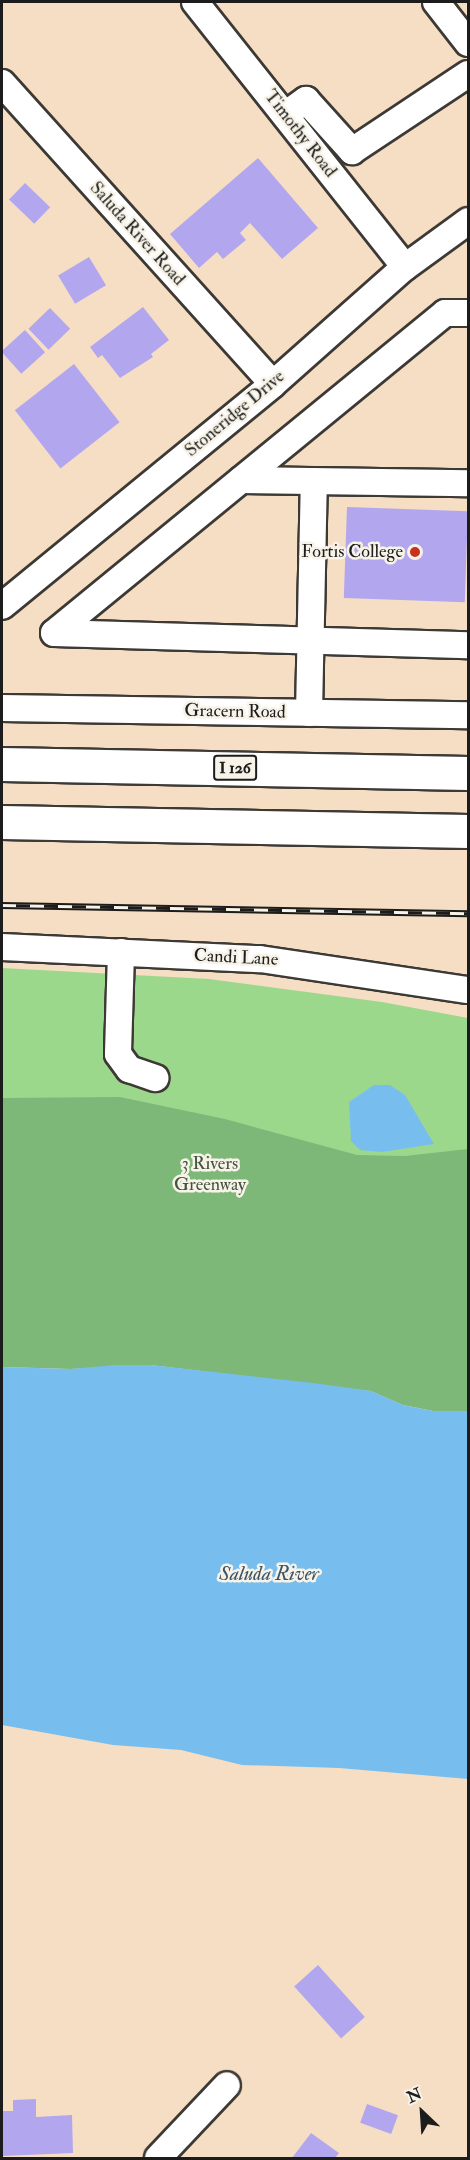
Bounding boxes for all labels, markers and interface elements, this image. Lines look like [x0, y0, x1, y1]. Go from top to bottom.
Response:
street label: Timothy Road [259, 86, 341, 182]
street label: Saluda River Road [85, 178, 189, 290]
street label: Stoneridge Drive [181, 366, 289, 462]
place label: Fortis College [301, 541, 403, 563]
marker: Fortis College [408, 545, 422, 559]
street label: Gracern Road [184, 700, 286, 724]
road number: I 126 [212, 755, 258, 781]
street label: Candi Lane [193, 945, 279, 971]
park label: 3 Rivers Greenway [174, 1154, 246, 1196]
water label: Saluda River [219, 1561, 319, 1585]
north arrow [392, 2082, 452, 2142]
text: N [404, 2084, 425, 2108]

